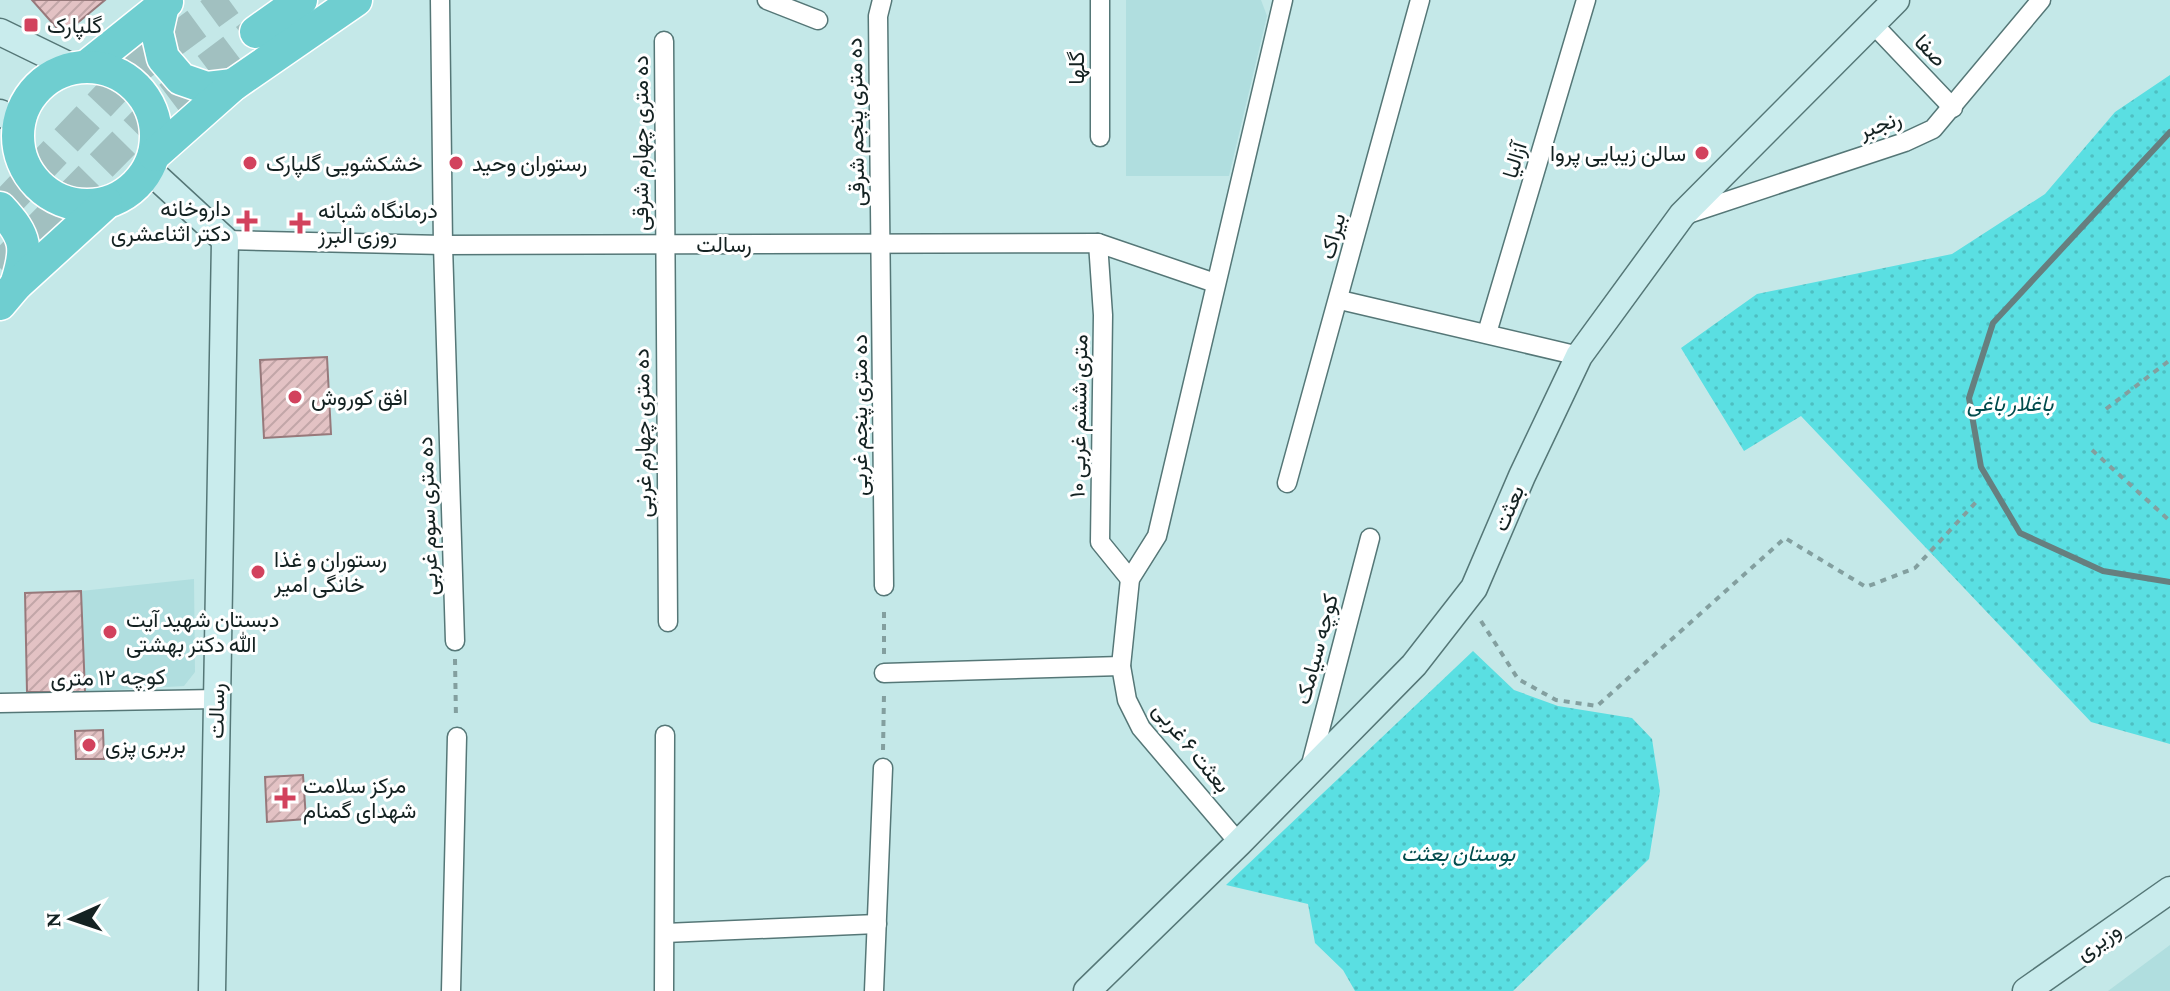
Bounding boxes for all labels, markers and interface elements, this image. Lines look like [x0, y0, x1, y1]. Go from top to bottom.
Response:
place label: گلپارک [47, 13, 102, 40]
marker: گلپارک [22, 16, 40, 34]
street label: صفا [1909, 29, 1952, 72]
street label: ده متری پنجم شرقی [842, 37, 871, 207]
street label: گلها [1064, 51, 1090, 85]
street label: ده متری چهارم شرقی [628, 55, 655, 231]
street label: رنجبر [1855, 105, 1905, 145]
street label: آزالیا [1497, 137, 1533, 181]
place label: سالن زيبايى پروا [1550, 141, 1686, 168]
marker: سالن زيبايى پروا [1693, 144, 1711, 162]
place label: خشکشویی گلپارک [266, 151, 422, 178]
place label: رستوران وحید [472, 151, 587, 177]
marker: خشکشویی گلپارک [241, 154, 259, 172]
marker: رستوران وحید [447, 154, 465, 172]
place label: داروخانه دکتر اثناعشری [111, 196, 231, 247]
place label: درمانگاه شبانه روزی البرز [317, 198, 438, 249]
street label: بیراک [1314, 210, 1352, 262]
marker: داروخانه دکتر اثناعشری [238, 212, 256, 230]
marker: درمانگاه شبانه روزی البرز [289, 212, 311, 234]
street label: رسالت [696, 232, 752, 258]
street label: ده متری پنجم غربی [847, 334, 874, 496]
street label: ۱۰ متری ششم غربی [1065, 334, 1094, 498]
street label: ده متری چهارم غربی [629, 348, 658, 518]
place label: افق کوروش [311, 385, 408, 411]
marker: افق کوروش [286, 388, 304, 406]
park label: باغلار باغی [1967, 391, 2054, 417]
street label: ده متری سوم غربی [412, 436, 445, 596]
street label: بعثت [1488, 481, 1529, 535]
place label: رستوران و غذا خانگی امیر [273, 547, 387, 598]
marker: رستوران و غذا خانگی امیر [249, 563, 267, 581]
street label: کوچه سیامک [1290, 591, 1345, 708]
place label: دبستان شهید آیت الله دکتر بهشتی [126, 607, 279, 658]
marker: دبستان شهید آیت الله دکتر بهشتی [101, 623, 119, 641]
street label: کوچه ۱۲ متری [50, 664, 166, 693]
street label: رسالت [204, 683, 230, 739]
street label: بعثت ۶ غربی [1147, 697, 1236, 798]
place label: بربری پزی [105, 733, 186, 760]
marker: بربری پزی [80, 736, 98, 754]
place label: مرکز سلامت شهدای گمنام [303, 773, 416, 825]
marker: مرکز سلامت شهدای گمنام [274, 787, 296, 809]
park label: بوستان بعثت [1401, 841, 1516, 867]
north arrow [32, 879, 112, 959]
text: N [40, 912, 65, 928]
street label: وزیری [2071, 917, 2126, 967]

